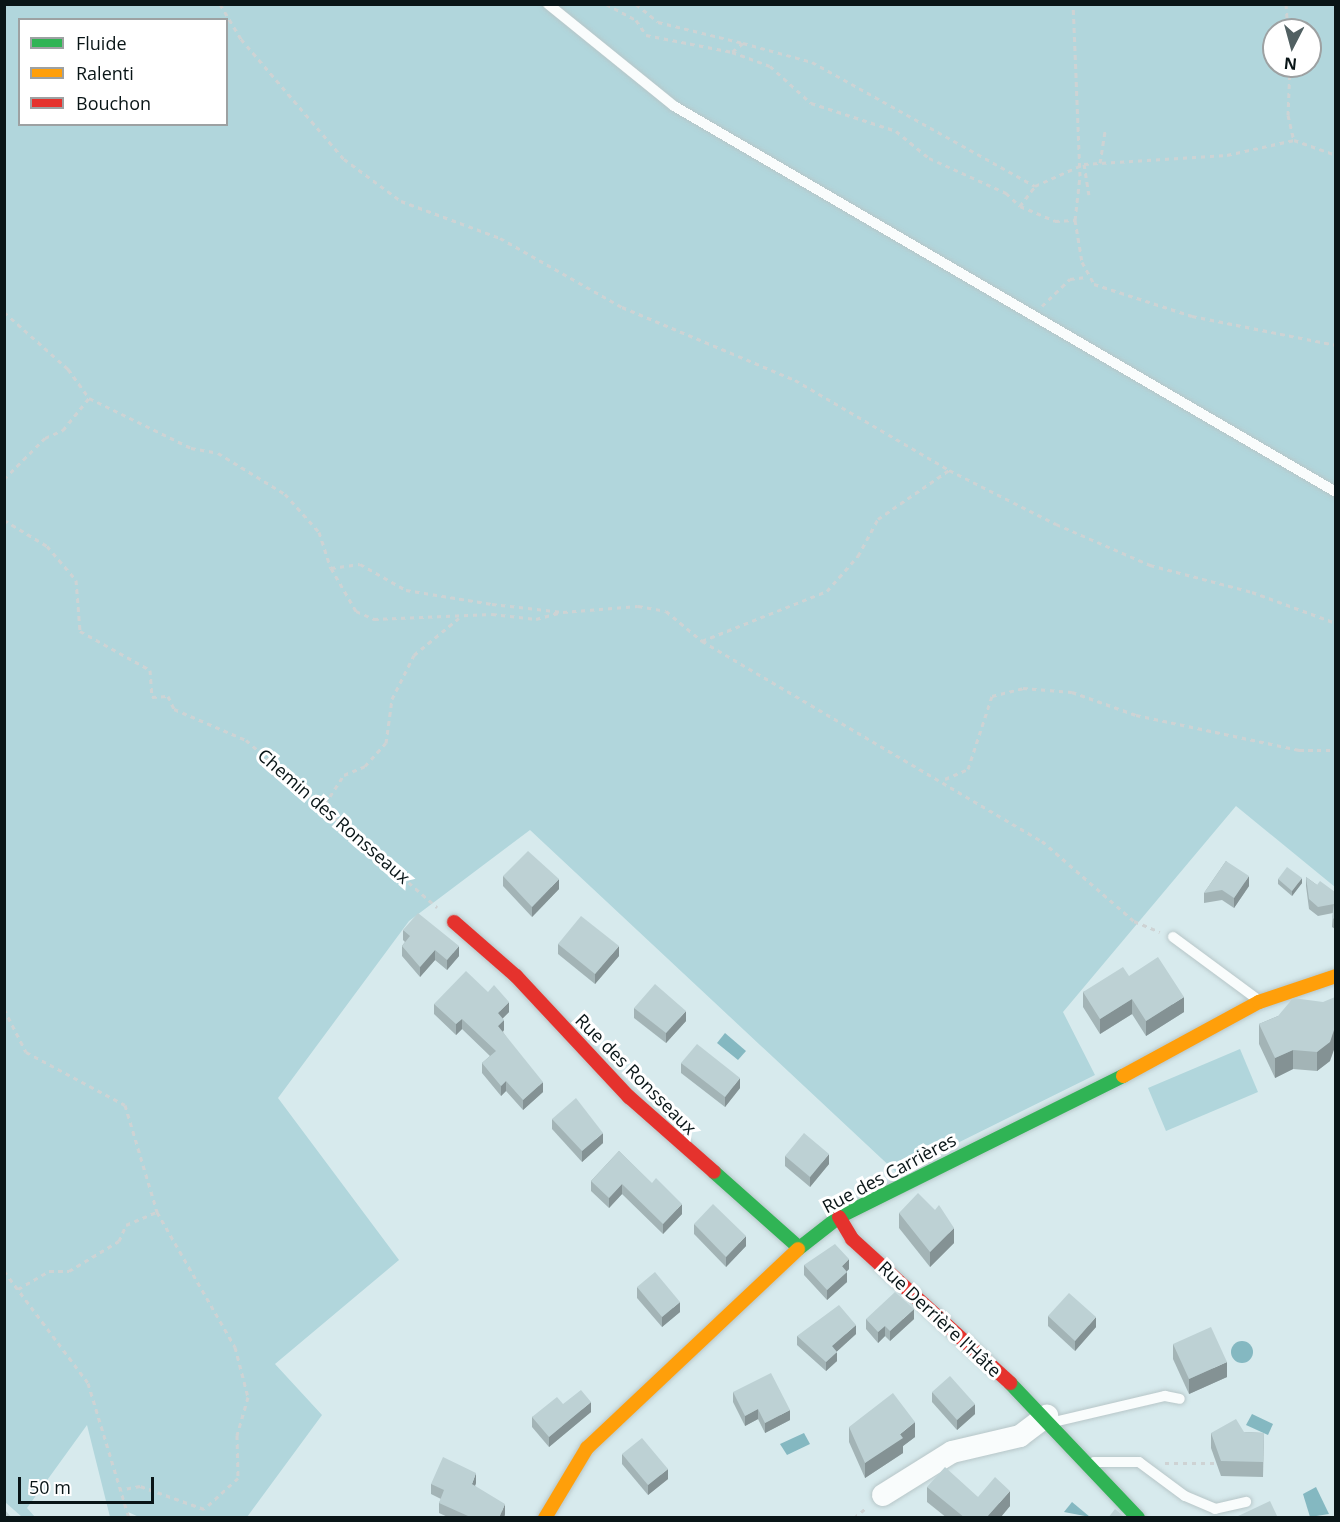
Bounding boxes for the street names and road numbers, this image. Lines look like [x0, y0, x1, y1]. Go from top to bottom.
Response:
street label: Chemin des Ronsseaux [254, 744, 414, 888]
street label: Rue des Ronsseaux [571, 1009, 701, 1139]
street label: Rue des Carrières [819, 1129, 959, 1217]
street label: Rue Derrière l'Hâte [874, 1257, 1006, 1381]

